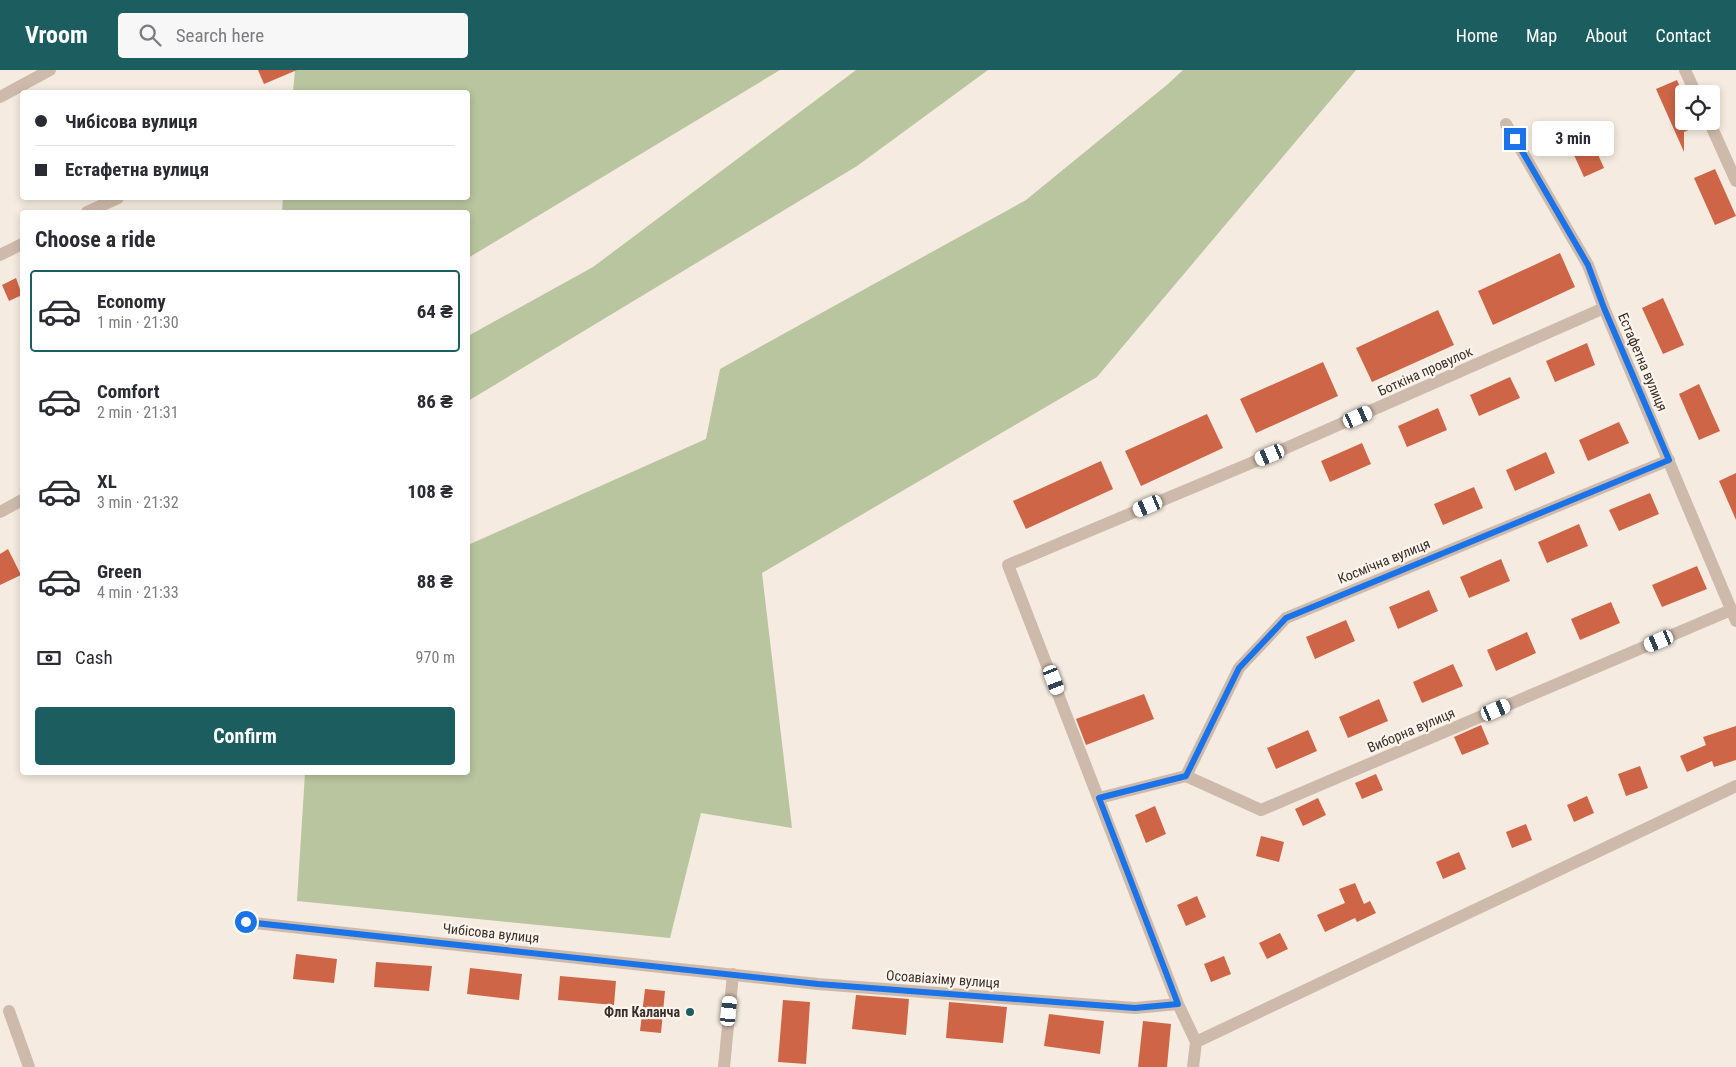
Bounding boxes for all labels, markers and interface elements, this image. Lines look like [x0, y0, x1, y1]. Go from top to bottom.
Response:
search box [118, 13, 468, 58]
text: Vroom [25, 21, 88, 49]
icon: search [136, 21, 164, 49]
text: Search here [176, 24, 264, 47]
text: Home [1456, 25, 1498, 46]
text: Map [1526, 25, 1557, 46]
text: About [1585, 25, 1627, 46]
text: Contact [1655, 25, 1711, 46]
map controls [1675, 85, 1720, 130]
button: locate [1675, 85, 1720, 130]
text: Чибісова вулиця [65, 110, 198, 133]
callout: 3 min [1532, 122, 1615, 156]
route end [1504, 128, 1526, 150]
text: 3 min [1555, 129, 1591, 148]
text: Естафетна вулиця [65, 158, 209, 181]
text: Choose a ride [35, 227, 156, 252]
icon: car [37, 289, 82, 334]
text: Economy [97, 290, 166, 313]
text: 64 ₴ [417, 300, 453, 323]
street label: Естафетна вулиця [1615, 310, 1671, 414]
text: 1 min · 21:30 [97, 313, 179, 332]
street label: Боткіна провулок [1375, 343, 1475, 399]
icon: car [37, 379, 82, 424]
text: Comfort [97, 380, 160, 403]
text: 86 ₴ [417, 390, 453, 413]
text: 2 min · 21:31 [97, 403, 179, 422]
car [1341, 404, 1374, 430]
car [1253, 442, 1286, 468]
icon: car [37, 469, 82, 514]
text: XL [97, 470, 117, 493]
text: 108 ₴ [407, 480, 453, 503]
text: 3 min · 21:32 [97, 493, 179, 512]
car [1131, 493, 1164, 519]
street label: Космічна вулиця [1335, 535, 1433, 587]
icon: car [37, 559, 82, 604]
text: Green [97, 560, 142, 583]
text: 88 ₴ [417, 570, 453, 593]
text: 4 min · 21:33 [97, 583, 179, 602]
car [1642, 628, 1675, 654]
icon: cash [35, 644, 63, 672]
text: Cash [75, 646, 113, 669]
text: 970 m [416, 648, 455, 667]
car [1041, 663, 1066, 697]
car [1479, 697, 1512, 723]
street label: Виборна вулиця [1365, 704, 1457, 756]
button: Confirm [35, 707, 455, 765]
route start [235, 911, 257, 933]
street label: Чибісова вулиця [442, 920, 540, 946]
street label: Осоавіахіму вулиця [886, 967, 1000, 991]
car [719, 995, 738, 1027]
place label: Флп Каланча [604, 1004, 680, 1020]
marker: Флп Каланча [684, 1006, 696, 1018]

